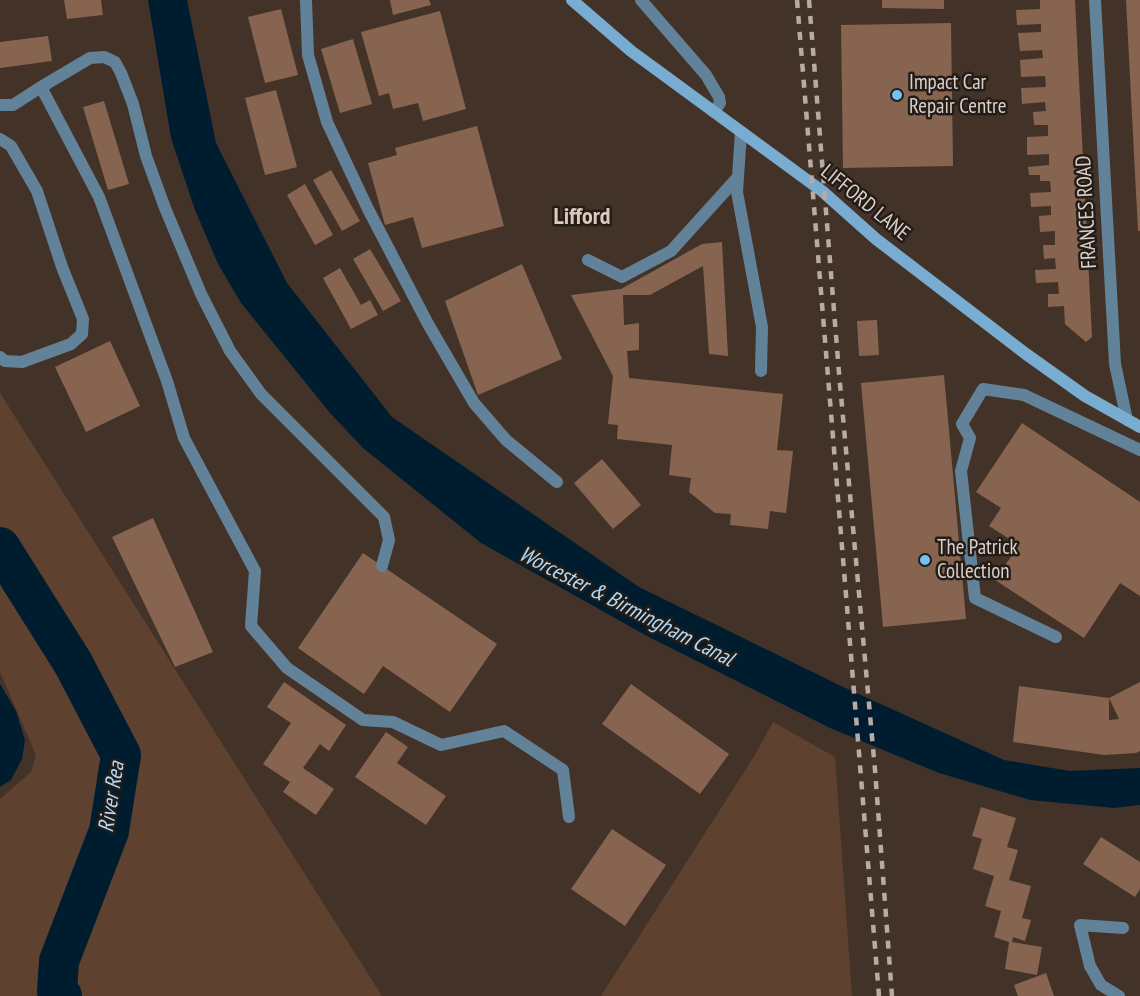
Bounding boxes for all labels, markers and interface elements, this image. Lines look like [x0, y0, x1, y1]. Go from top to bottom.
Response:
place label: Impact Car Repair Centre [909, 70, 1006, 120]
marker: Impact Car Repair Centre [890, 88, 904, 102]
street label: FRANCES ROAD [1071, 155, 1103, 269]
street label: LIFFORD LANE [815, 160, 915, 246]
district label: Lifford [554, 203, 610, 231]
place label: The Patrick Collection [937, 535, 1018, 585]
water label: Worcester & Birmingham Canal [514, 541, 738, 673]
marker: The Patrick Collection [918, 553, 932, 567]
water label: River Rea [93, 760, 131, 834]

